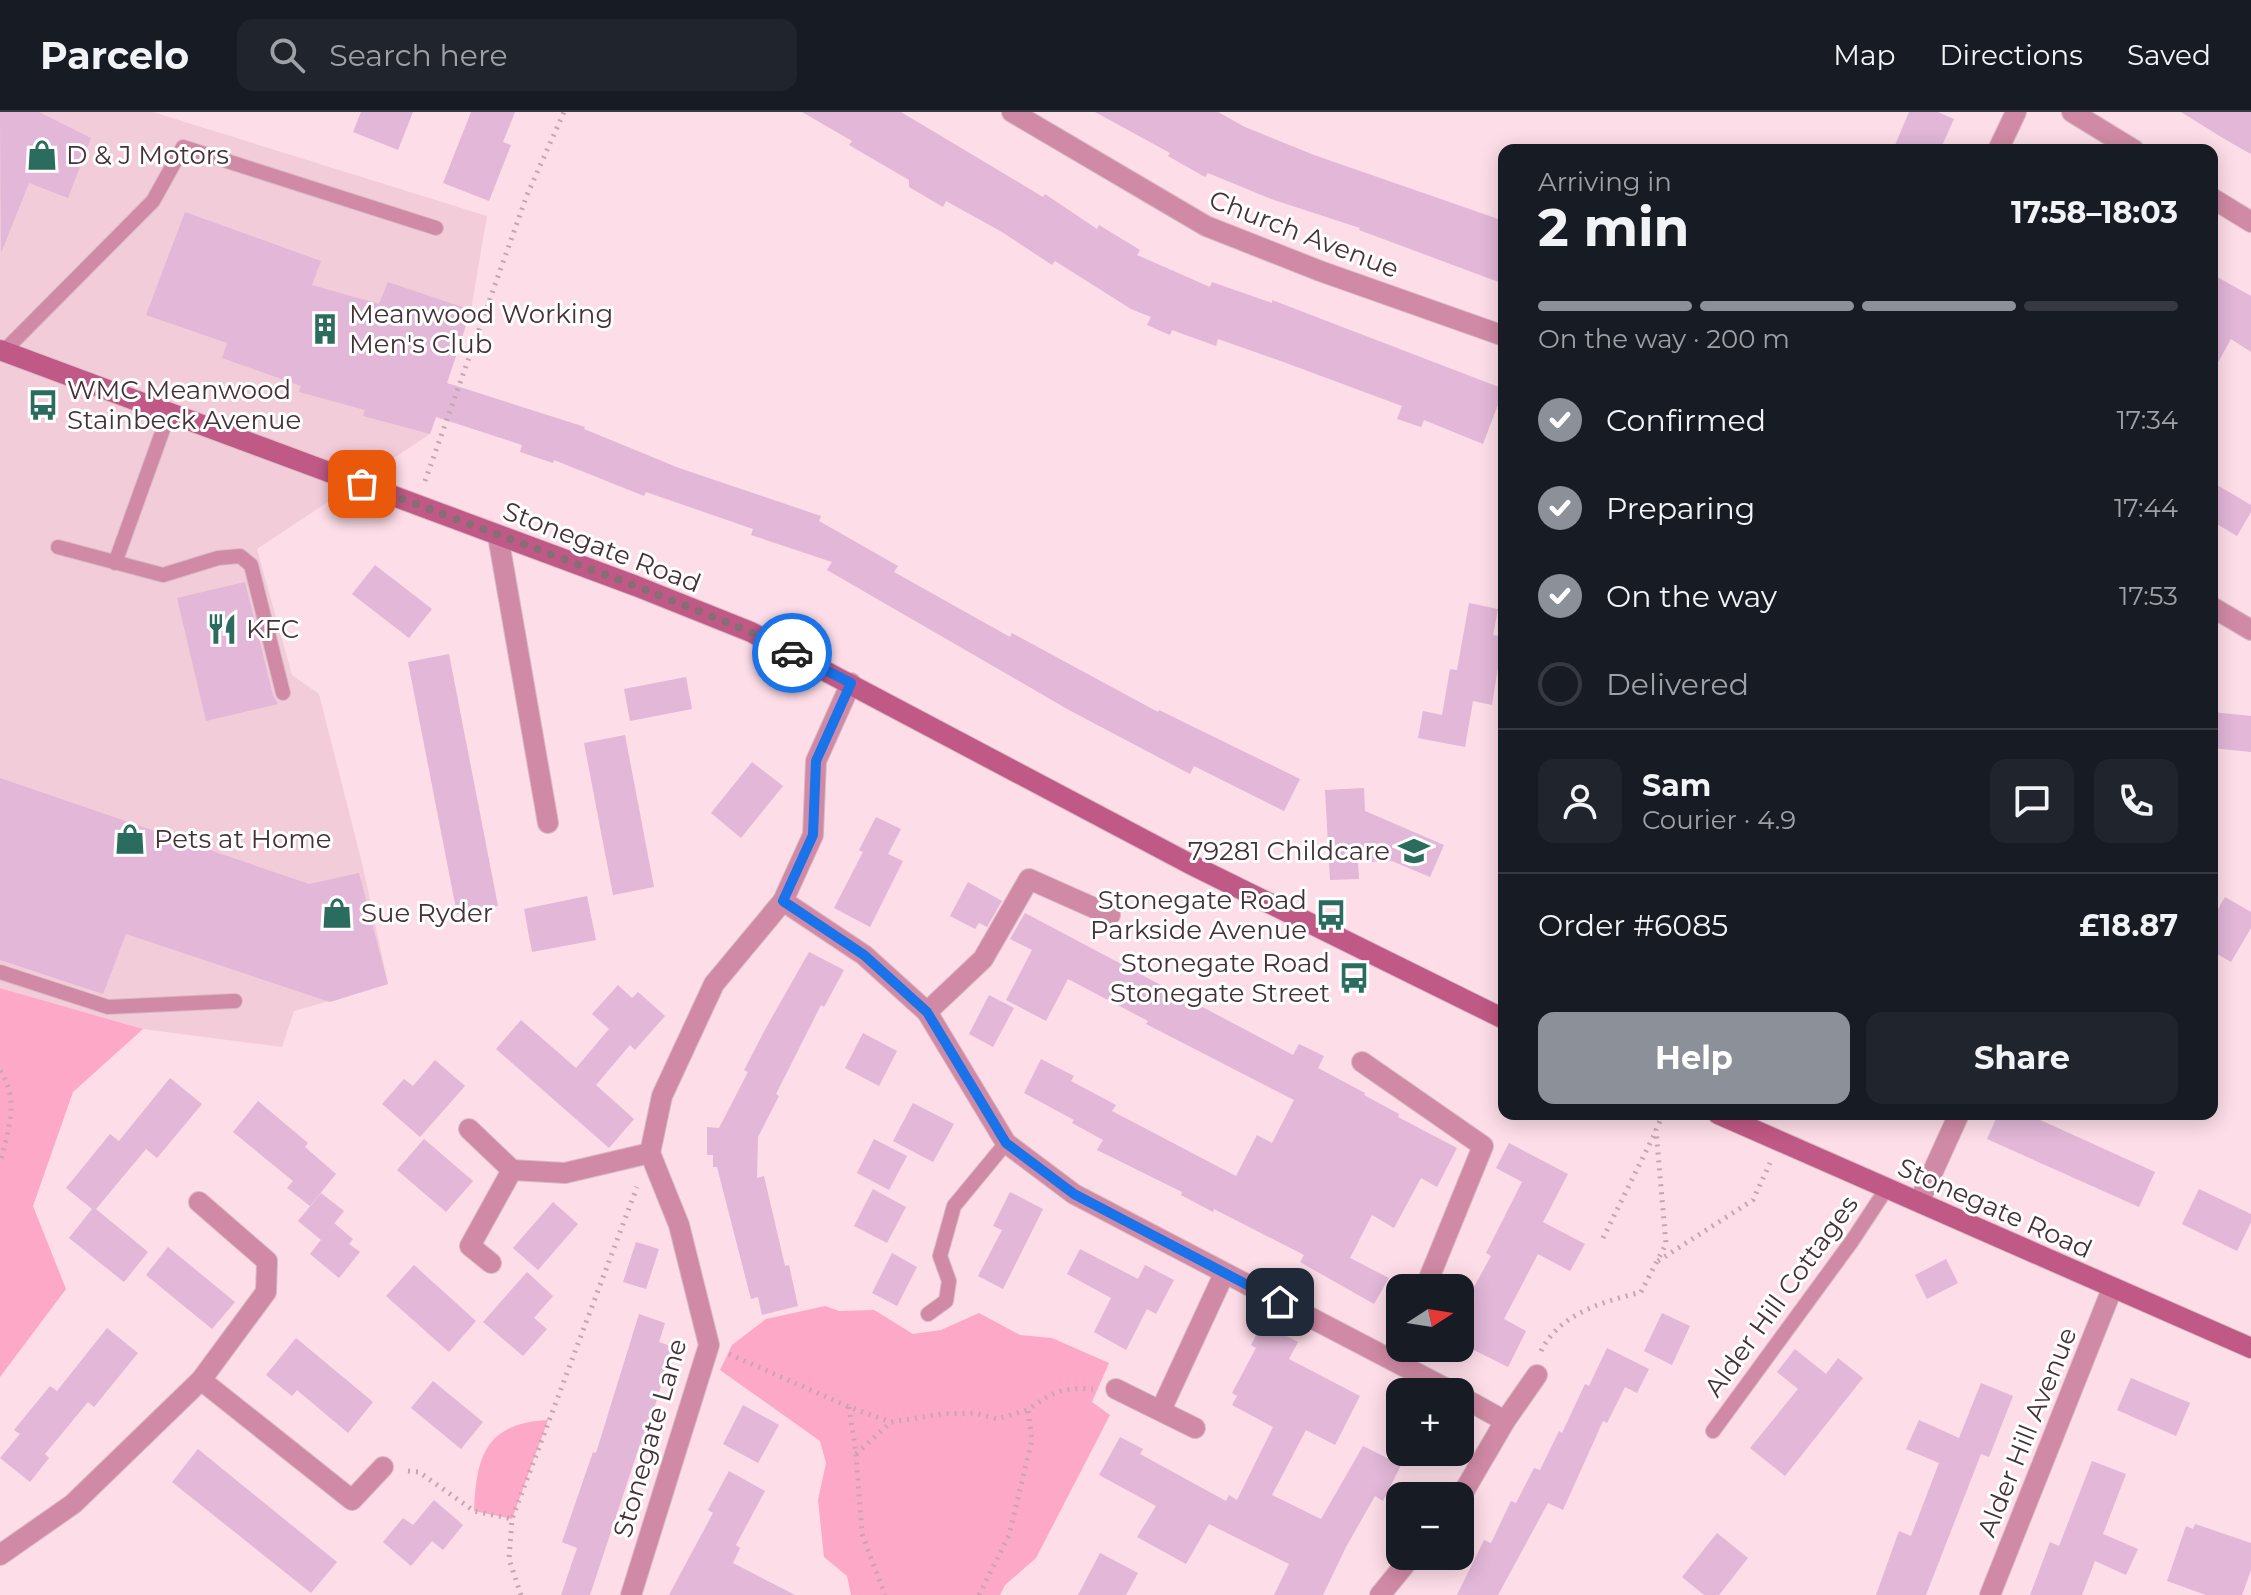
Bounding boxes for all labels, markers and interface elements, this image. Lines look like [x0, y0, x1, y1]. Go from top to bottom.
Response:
search box [237, 19, 797, 91]
text: Parcelo [40, 32, 189, 79]
icon: search [265, 33, 309, 77]
text: Search here [329, 37, 508, 74]
text: Map [1833, 38, 1895, 72]
text: Directions [1939, 38, 2083, 72]
text: Saved [2127, 38, 2211, 72]
shop icon: D & J Motors [25, 138, 59, 172]
place label: D & J Motors [66, 139, 229, 171]
text: Arriving in [1538, 166, 1672, 198]
street label: Church Avenue [1205, 183, 1403, 285]
text: 17:58–18:03 [2011, 194, 2178, 231]
text: 2 min [1538, 196, 1690, 259]
place label: Meanwood Working Men's Club [349, 298, 613, 360]
building icon: Meanwood Working Men's Club [308, 312, 342, 346]
text: On the way · 200 m [1538, 323, 1790, 355]
place label: WMC Meanwood Stainbeck Avenue [67, 374, 301, 436]
bus stop icon: WMC Meanwood Stainbeck Avenue [26, 388, 60, 422]
icon: check [1538, 398, 1582, 442]
text: Confirmed [1606, 402, 1766, 439]
text: 17:34 [2116, 404, 2178, 436]
pin [328, 450, 396, 518]
icon: bag [340, 462, 384, 506]
icon: check [1538, 486, 1582, 530]
text: Preparing [1606, 490, 1755, 527]
text: 17:44 [2114, 492, 2178, 524]
street label: Stonegate Road [499, 495, 705, 599]
icon: check [1538, 574, 1582, 618]
text: On the way [1606, 578, 1777, 615]
text: 17:53 [2119, 580, 2178, 612]
restaurant icon: KFC [205, 612, 239, 646]
place label: KFC [246, 613, 299, 645]
courier [752, 613, 832, 693]
icon: car [770, 631, 814, 675]
text: Delivered [1606, 666, 1749, 703]
button: person [1538, 759, 1622, 843]
button: chat [1990, 759, 2074, 843]
button: phone [2094, 759, 2178, 843]
text: Sam [1642, 767, 1711, 804]
text: Courier · 4.9 [1642, 804, 1796, 836]
shop icon: Pets at Home [113, 822, 147, 856]
place label: Pets at Home [154, 823, 332, 855]
school or university icon: 79281 Childcare [1397, 834, 1431, 868]
place label: 79281 Childcare [1188, 835, 1390, 867]
place label: Stonegate Road Parkside Avenue [1090, 884, 1307, 946]
shop icon: Sue Ryder [320, 896, 354, 930]
place label: Sue Ryder [361, 897, 493, 929]
bus stop icon: Stonegate Road Parkside Avenue [1314, 898, 1348, 932]
text: Order #6085 [1538, 907, 1728, 944]
text: £18.87 [2079, 907, 2178, 944]
place label: Stonegate Road Stonegate Street [1110, 947, 1330, 1009]
bus stop icon: Stonegate Road Stonegate Street [1337, 961, 1371, 995]
button: Help [1538, 1012, 1850, 1104]
button: Share [1866, 1012, 2178, 1104]
street label: Stonegate Road [1893, 1151, 2097, 1265]
street label: Alder Hill Cottages [1697, 1189, 1865, 1403]
pin [1246, 1268, 1314, 1336]
north arrow [1386, 1274, 1474, 1362]
map controls [1386, 1274, 1474, 1570]
icon: home [1258, 1280, 1302, 1324]
street label: Alder Hill Avenue [1970, 1323, 2084, 1541]
street label: Stonegate Lane [606, 1335, 694, 1541]
button: + [1386, 1378, 1474, 1466]
button: − [1386, 1482, 1474, 1570]

